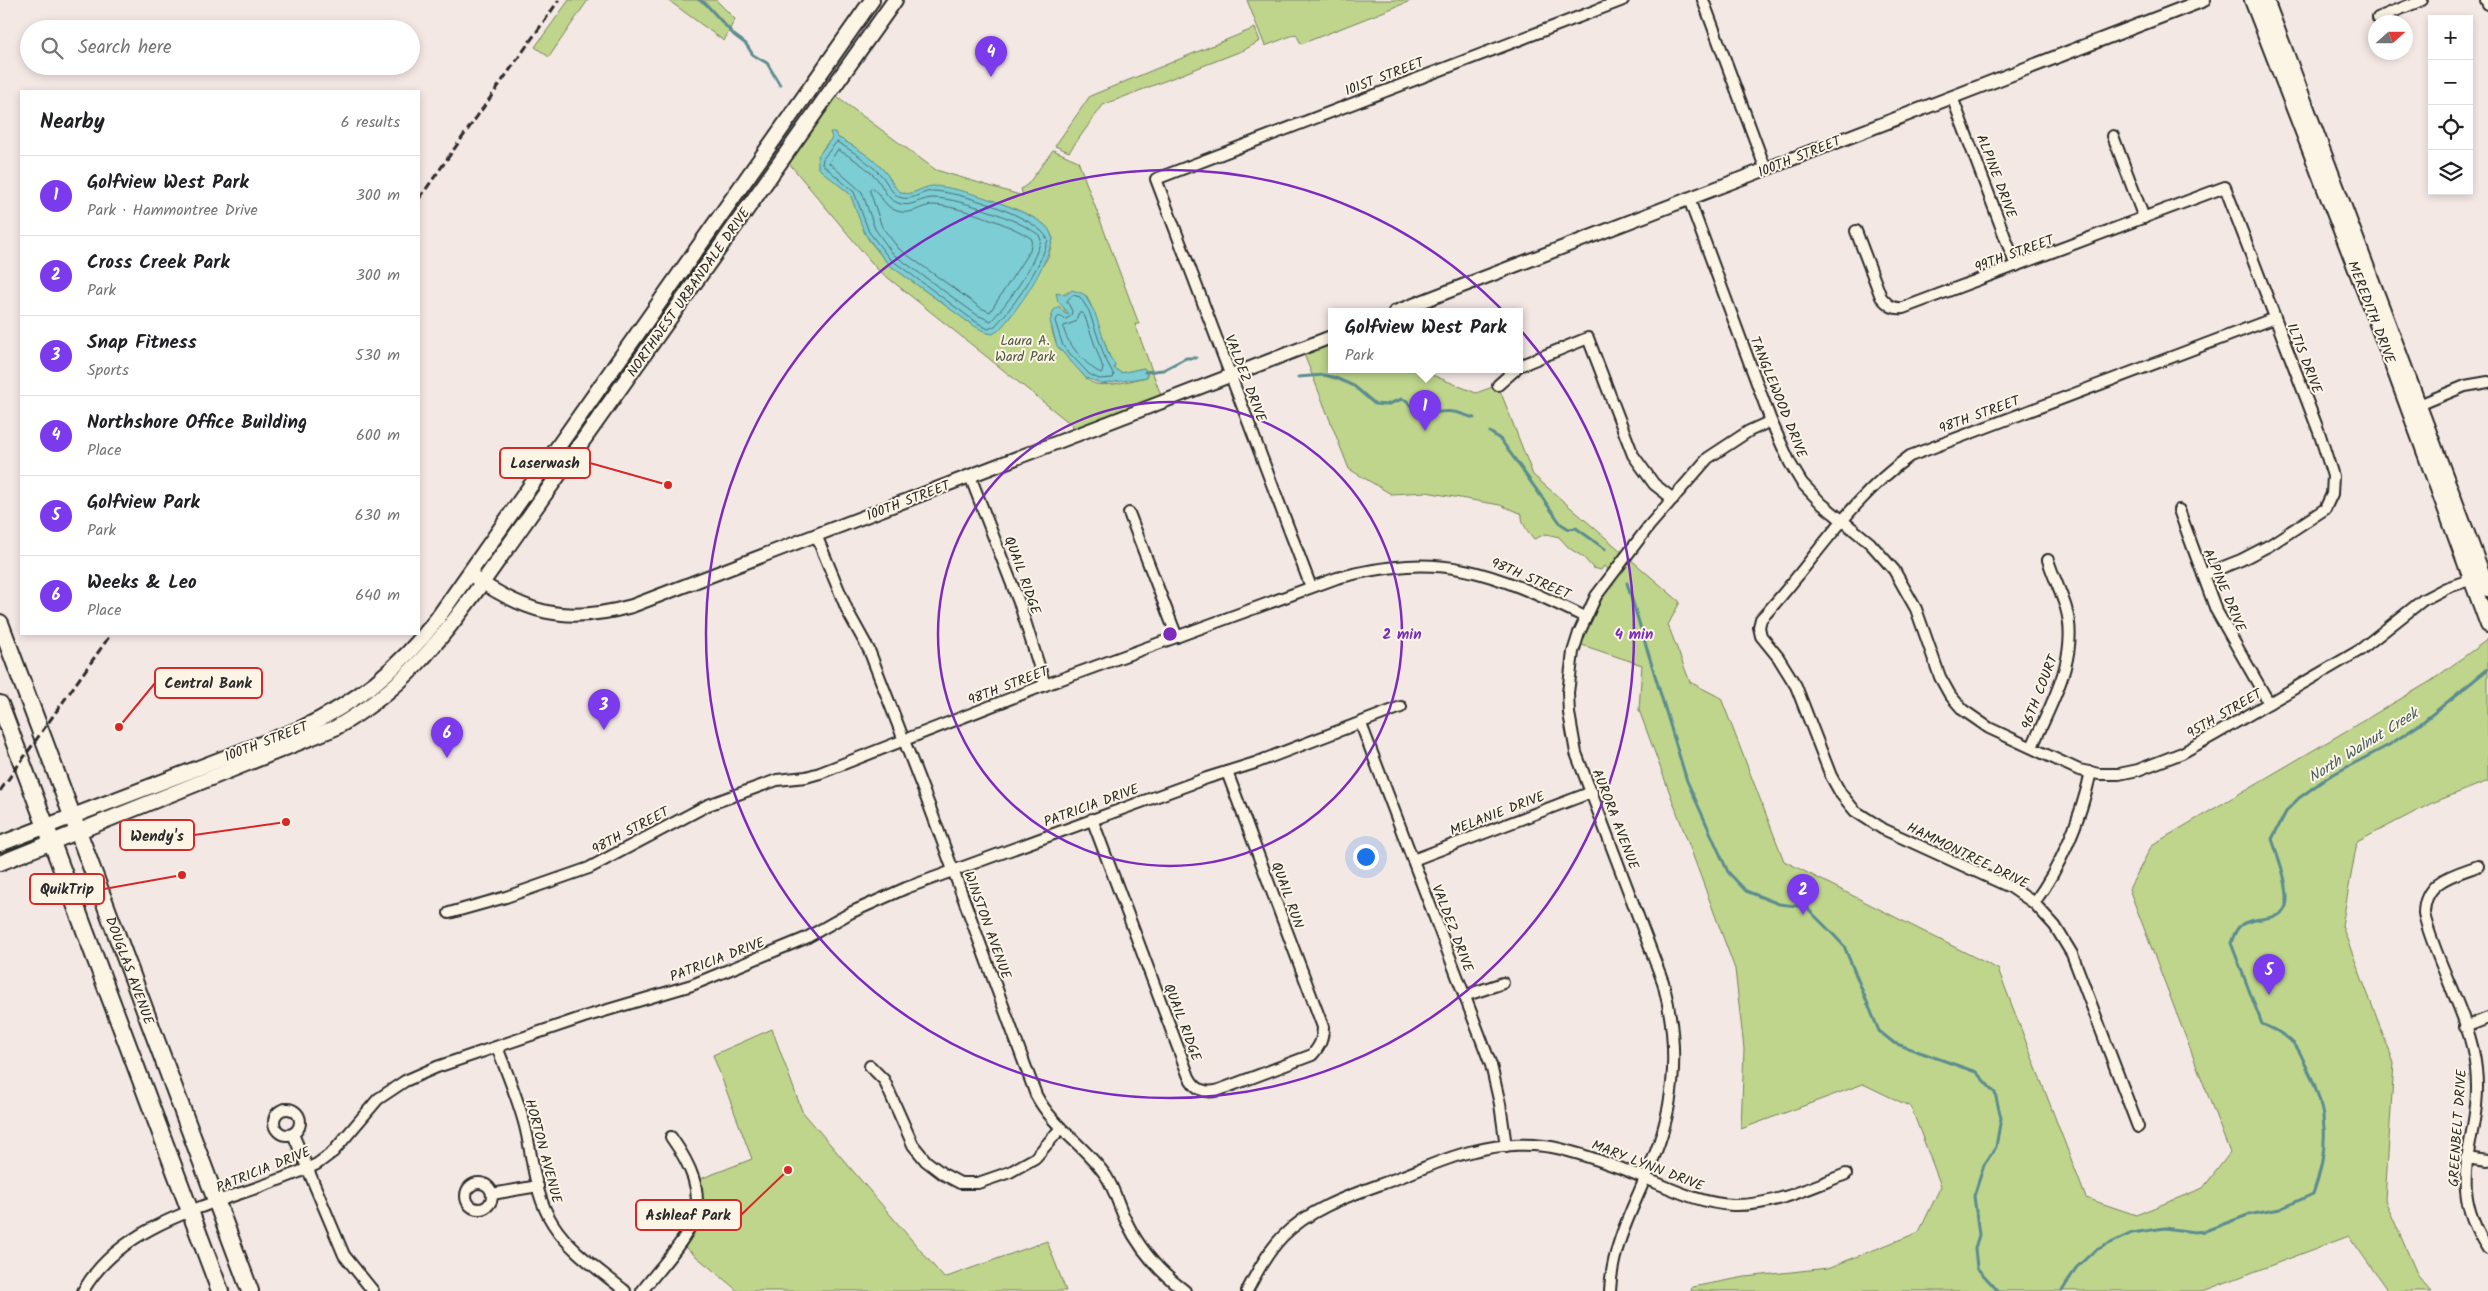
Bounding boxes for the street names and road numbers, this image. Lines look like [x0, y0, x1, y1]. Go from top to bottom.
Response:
street label: 101ST STREET [1342, 51, 1429, 102]
street label: 100TH STREET [1755, 130, 1846, 184]
street label: ALPINE DRIVE [1970, 131, 2022, 222]
street label: NORTHWEST URBANDALE DRIVE [622, 203, 756, 382]
street label: 99TH STREET [1972, 229, 2059, 278]
street label: MEREDITH DRIVE [2341, 258, 2401, 368]
street label: ILTIS DRIVE [2281, 320, 2328, 398]
street label: VALDEZ DRIVE [1218, 331, 1272, 426]
street label: TANGLEWOOD DRIVE [1744, 333, 1813, 462]
street label: 98TH STREET [1936, 390, 2024, 440]
street label: 100TH STREET [863, 474, 955, 527]
street label: QUAIL RIDGE [998, 533, 1047, 618]
street label: ALPINE DRIVE [2197, 545, 2252, 636]
street label: 98TH STREET [1487, 552, 1575, 606]
street label: 96TH COURT [2016, 651, 2065, 733]
street label: 98TH STREET [965, 660, 1053, 711]
street label: 95TH STREET [2183, 683, 2268, 744]
street label: 100TH STREET [221, 715, 313, 768]
street label: AURORA AVENUE [1586, 766, 1645, 874]
street label: PATRICIA DRIVE [1041, 778, 1143, 833]
street label: MELANIE DRIVE [1447, 785, 1549, 842]
street label: 98TH STREET [588, 801, 674, 860]
street label: HAMMONTREE DRIVE [1903, 817, 2033, 895]
street label: QUAIL RUN [1265, 859, 1309, 932]
street label: WINSTON AVENUE [957, 868, 1017, 983]
street label: VALDEZ DRIVE [1425, 881, 1479, 976]
street label: DOUGLAS AVENUE [99, 914, 160, 1029]
street label: PATRICIA DRIVE [667, 931, 769, 988]
street label: QUAIL RIDGE [1157, 980, 1207, 1065]
street label: GREENBELT DRIVE [2443, 1068, 2473, 1188]
street label: HORTON AVENUE [518, 1096, 568, 1207]
street label: MARY LYNN DRIVE [1588, 1134, 1708, 1198]
street label: PATRICIA DRIVE [213, 1141, 315, 1199]

